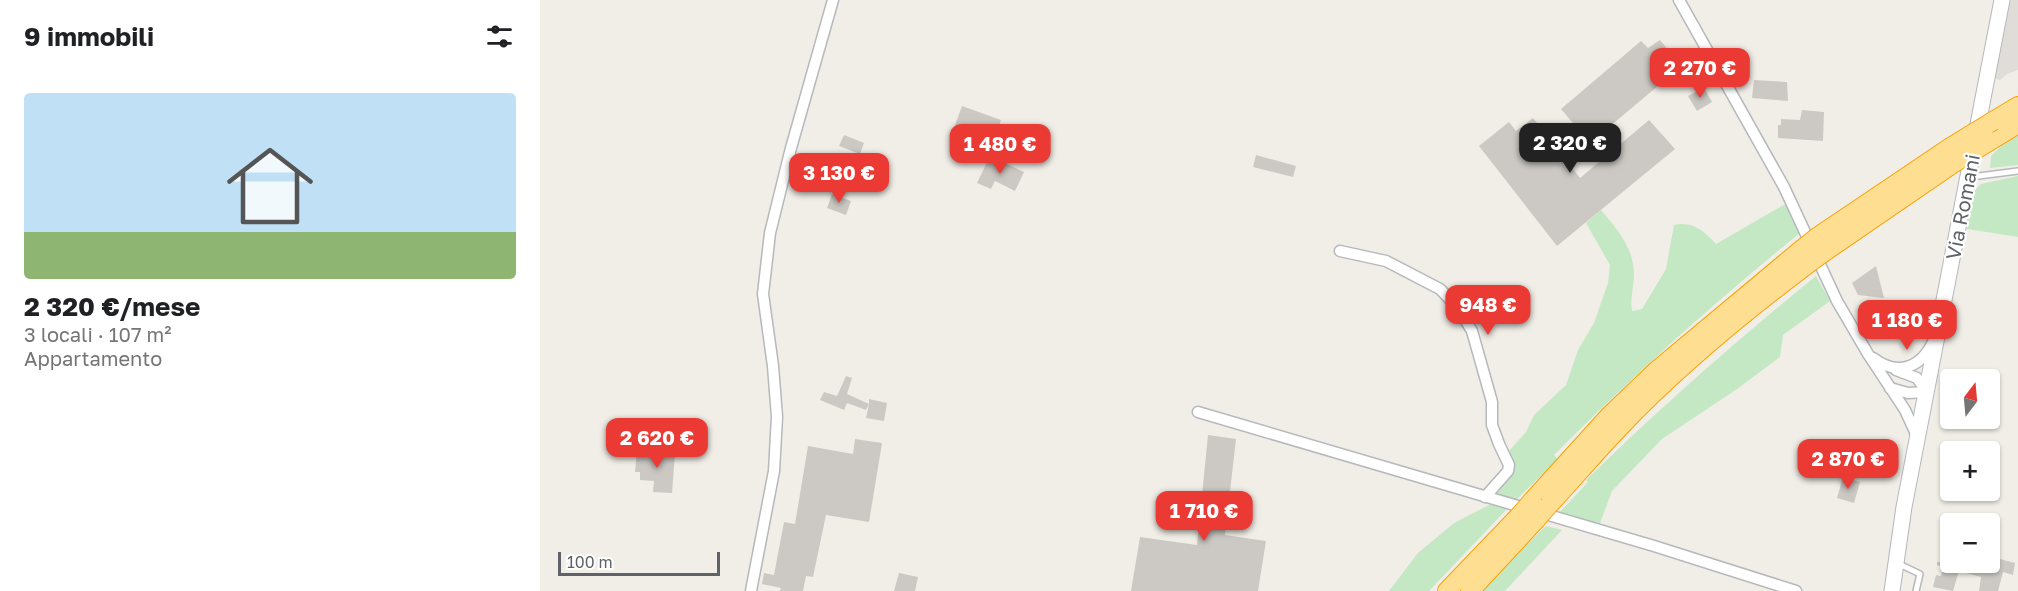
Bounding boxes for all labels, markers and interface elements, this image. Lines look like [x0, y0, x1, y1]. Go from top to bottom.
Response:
icon: filters [483, 20, 516, 53]
text: 9 immobili [24, 21, 154, 52]
pin: 2 270 € [1645, 48, 1755, 99]
text: 2 270 € [1664, 55, 1736, 79]
pin: 2 320 € [1515, 123, 1625, 174]
pin: 1 480 € [945, 124, 1055, 175]
text: 2 320 € [1533, 130, 1607, 154]
text: 1 480 € [964, 131, 1036, 155]
icon: home [216, 132, 324, 240]
street label: Via Romani [1940, 152, 1984, 262]
pin: 3 130 € [784, 153, 894, 204]
text: 3 130 € [803, 160, 875, 184]
pin: 948 € [1446, 285, 1530, 336]
text: 2 320 €/mese [24, 291, 200, 322]
text: 948 € [1459, 292, 1517, 316]
pin: 1 180 € [1852, 300, 1962, 351]
text: 1 180 € [1872, 307, 1942, 331]
text: 3 locali · 107 m² [24, 322, 171, 346]
text: Appartamento [24, 346, 162, 370]
north arrow [1940, 369, 2000, 429]
map controls [1940, 369, 2000, 573]
pin: 2 620 € [602, 418, 712, 469]
text: 2 620 € [620, 425, 694, 449]
pin: 2 870 € [1793, 439, 1903, 490]
button: + [1940, 441, 2000, 501]
text: 2 870 € [1812, 446, 1885, 470]
pin: 1 710 € [1149, 491, 1259, 542]
text: 1 710 € [1170, 498, 1238, 522]
button: − [1940, 513, 2000, 573]
scale bar [558, 549, 720, 576]
text: 100 m [567, 552, 613, 572]

